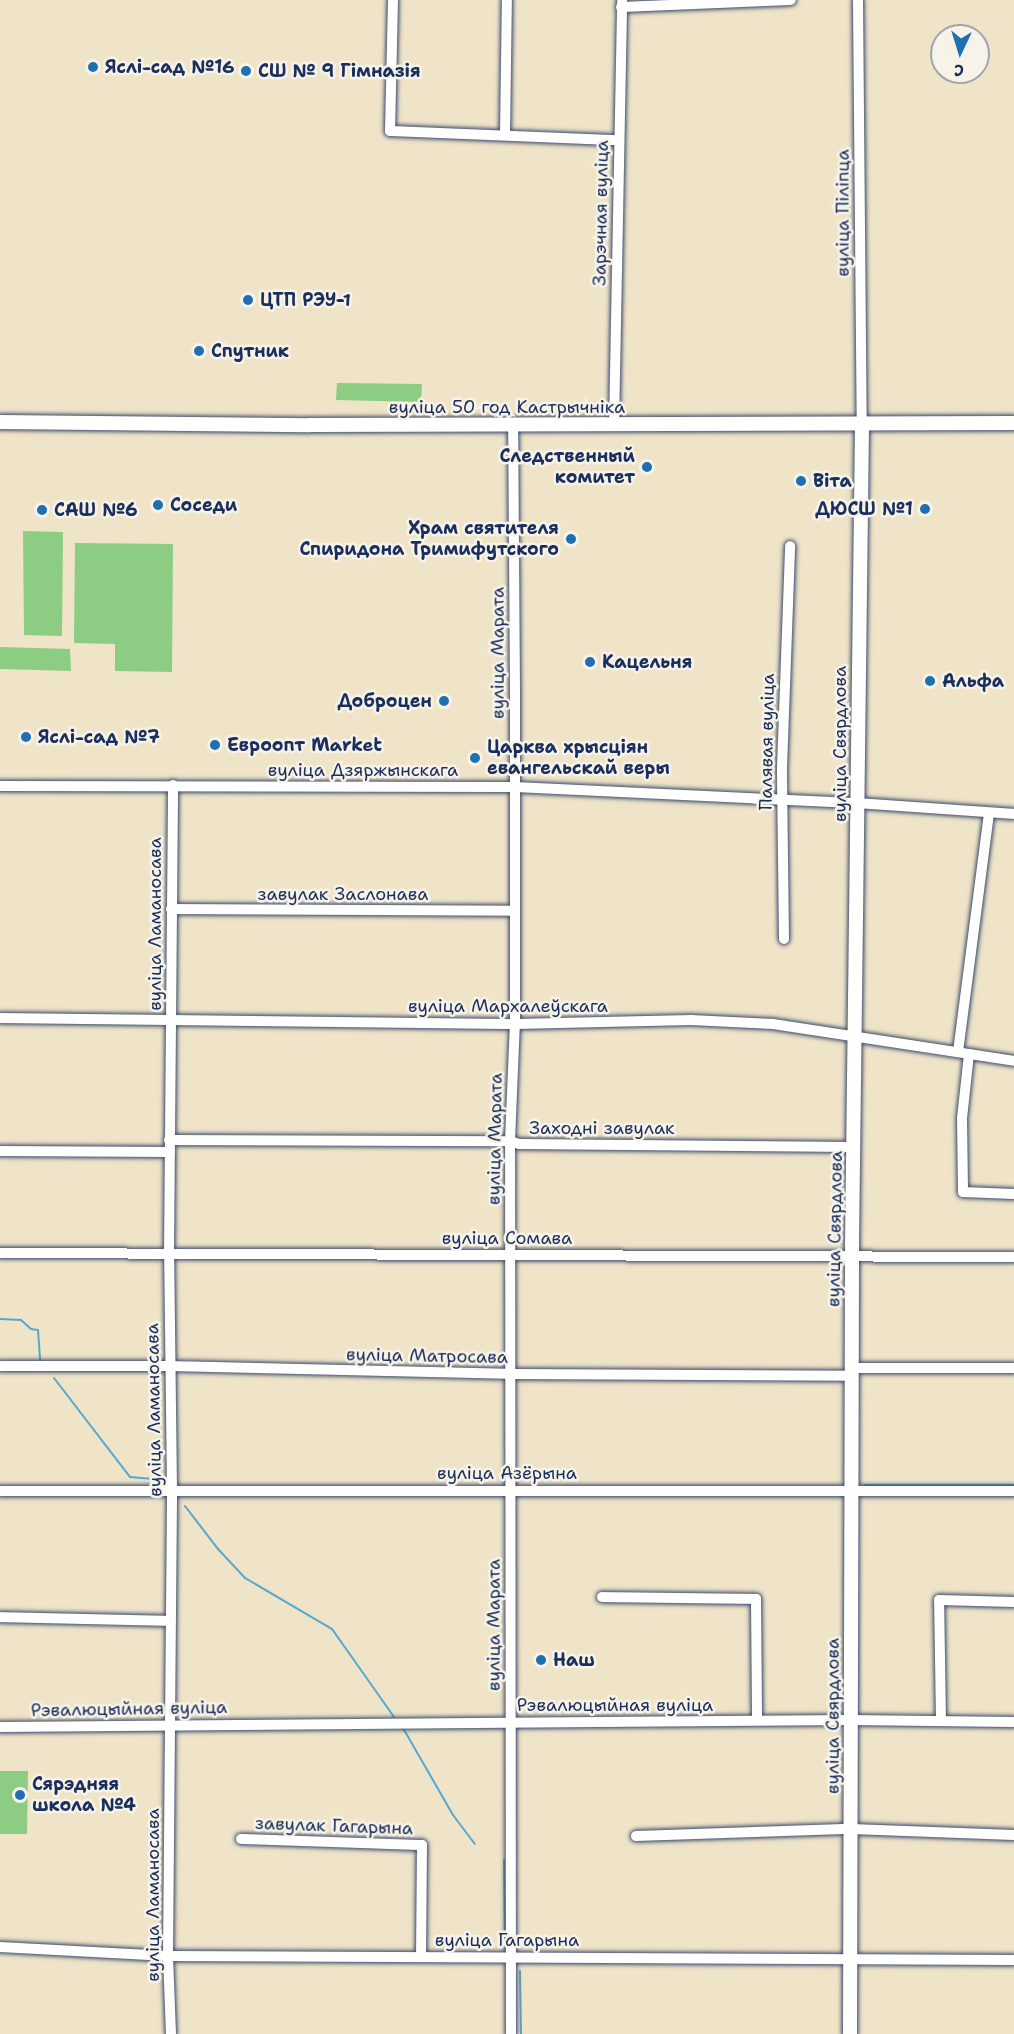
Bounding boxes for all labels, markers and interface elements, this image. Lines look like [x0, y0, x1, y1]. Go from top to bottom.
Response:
north arrow [930, 24, 990, 84]
place label: Яслі-сад №16 [105, 56, 235, 78]
marker: Яслі-сад №16 [86, 60, 100, 74]
place label: СШ № 9 Гімназія [258, 60, 421, 82]
text: С [953, 60, 964, 81]
marker: СШ № 9 Гімназія [239, 64, 253, 78]
street label: Зарэчная вуліца [589, 140, 613, 286]
street label: вуліца Піліпца [832, 149, 854, 277]
place label: ЦТП РЭУ-1 [260, 289, 351, 311]
marker: ЦТП РЭУ-1 [241, 293, 255, 307]
place label: Спутник [211, 340, 289, 362]
marker: Спутник [192, 344, 206, 358]
street label: вуліца 50 год Кастрычніка [389, 396, 625, 418]
place label: Следственный комитет [499, 446, 635, 488]
marker: Следственный комитет [640, 460, 654, 474]
place label: Віта [813, 470, 852, 492]
marker: Віта [794, 474, 808, 488]
place label: Соседи [170, 494, 237, 516]
marker: Соседи [151, 498, 165, 512]
place label: ДЮСШ №1 [815, 498, 913, 520]
place label: САШ №6 [54, 499, 138, 521]
marker: ДЮСШ №1 [918, 502, 932, 516]
marker: САШ №6 [35, 503, 49, 517]
place label: Храм святителя Спиридона Тримифутского [299, 518, 559, 560]
marker: Храм святителя Спиридона Тримифутского [564, 532, 578, 546]
street label: вуліца Марата [487, 587, 509, 719]
place label: Кацельня [602, 651, 692, 673]
marker: Кацельня [583, 655, 597, 669]
street label: вуліца Свярдлова [829, 666, 851, 822]
place label: Альфа [942, 670, 1004, 692]
street label: Палявая вуліца [755, 673, 779, 811]
marker: Альфа [923, 674, 937, 688]
place label: Доброцен [337, 690, 432, 712]
marker: Доброцен [437, 694, 451, 708]
place label: Яслі-сад №7 [38, 726, 160, 748]
marker: Яслі-сад №7 [19, 730, 33, 744]
place label: Евроопт Market [227, 734, 382, 756]
place label: Царква хрысціян евангельскай веры [487, 737, 670, 780]
marker: Евроопт Market [208, 738, 222, 752]
marker: Царква хрысціян евангельскай веры [468, 751, 482, 765]
street label: вуліца Дзяржынскага [268, 759, 458, 781]
street label: вуліца Ламаносава [144, 837, 166, 1011]
street label: завулак Заслонава [257, 883, 429, 905]
street label: вуліца Мархалеўскага [408, 995, 608, 1017]
street label: вуліца Марата [483, 1073, 507, 1205]
street label: Заходні завулак [529, 1117, 675, 1139]
street label: вуліца Свярдлова [823, 1151, 847, 1307]
street label: вуліца Сомава [442, 1227, 572, 1249]
street label: вуліца Ламаносава [142, 1323, 166, 1497]
street label: вуліца Матросава [346, 1344, 508, 1368]
street label: вуліца Азёрына [437, 1462, 577, 1484]
street label: вуліца Марата [483, 1559, 505, 1691]
street label: вуліца Свярдлова [822, 1638, 844, 1794]
place label: Наш [553, 1649, 595, 1671]
marker: Наш [534, 1653, 548, 1667]
street label: Рэвалюцыйная вуліца [517, 1694, 713, 1716]
street label: Рэвалюцыйная вуліца [31, 1696, 227, 1722]
place label: Сярэдняя школа №4 [32, 1774, 136, 1816]
marker: Сярэдняя школа №4 [13, 1788, 27, 1802]
street label: вуліца Ламаносава [142, 1808, 164, 1982]
street label: завулак Гагарына [255, 1812, 413, 1840]
street label: вуліца Гагарына [435, 1929, 579, 1951]

